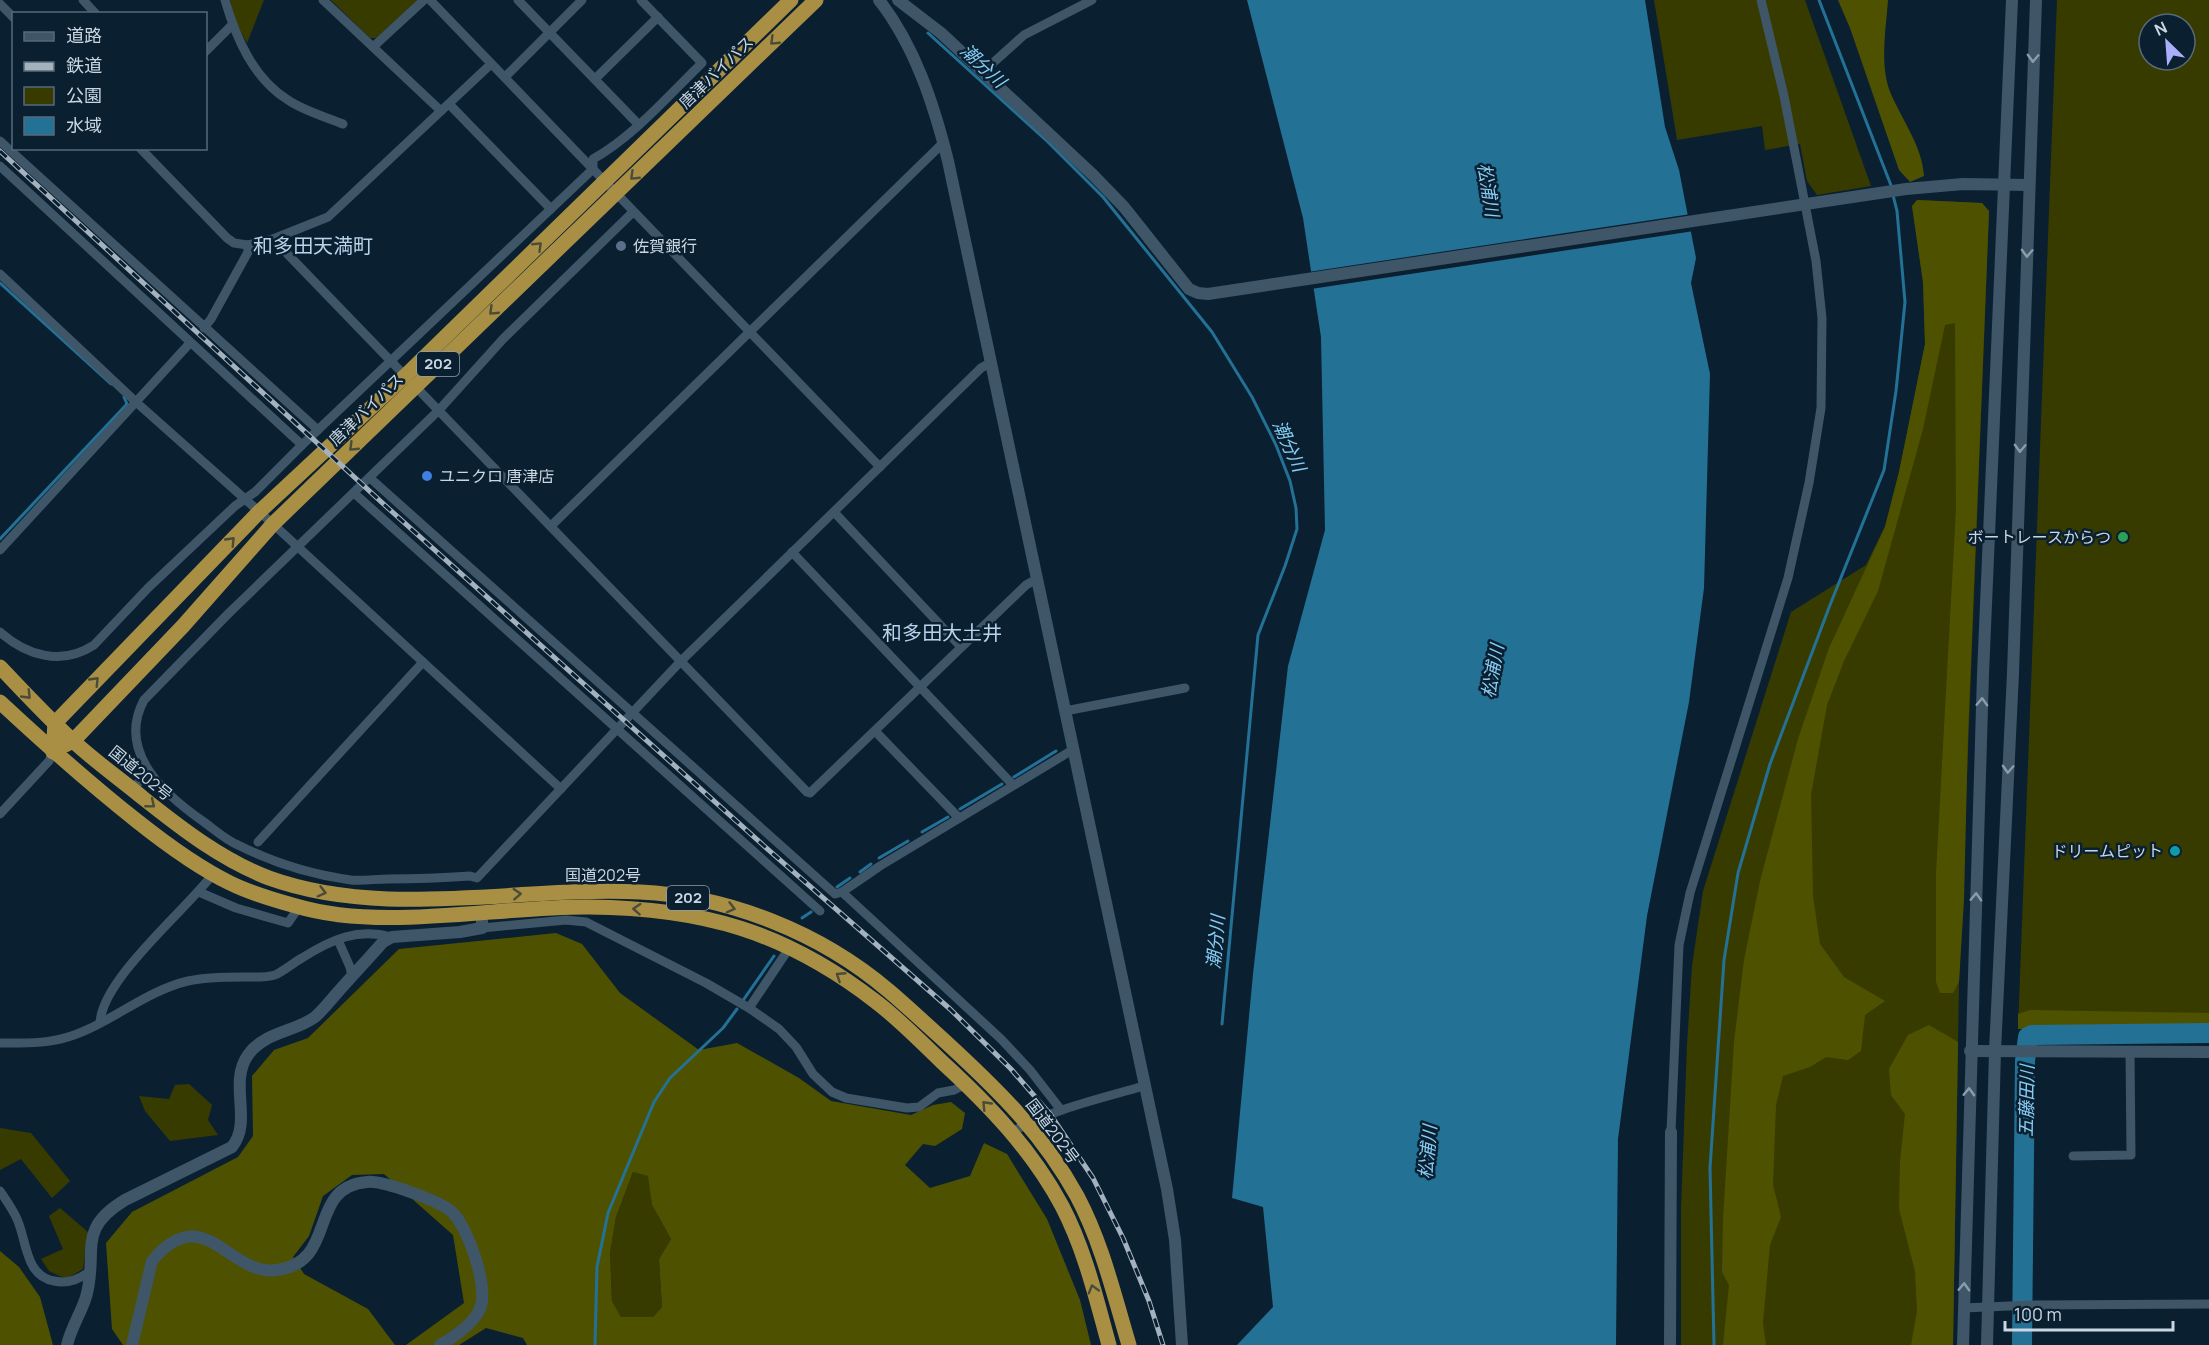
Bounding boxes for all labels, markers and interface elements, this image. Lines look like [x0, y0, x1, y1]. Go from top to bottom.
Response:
legend [12, 12, 207, 150]
north arrow [2137, 12, 2197, 72]
text: N [2151, 16, 2171, 41]
text: 道路 [66, 23, 102, 47]
street label: 唐津バイパス [674, 31, 758, 113]
one-way arrow [770, 33, 781, 44]
water label: 潮分川 [956, 38, 1013, 94]
text: 鉄道 [66, 53, 102, 77]
one-way arrow [2027, 54, 2040, 63]
text: 公園 [66, 83, 102, 107]
text: 水域 [66, 113, 102, 137]
water label: 松浦川 [1473, 161, 1505, 220]
one-way arrow [630, 169, 640, 180]
district label: 和多田天満町 [253, 232, 373, 259]
place label: 佐賀銀行 [633, 235, 697, 257]
marker: 佐賀銀行 [614, 239, 628, 253]
one-way arrow [532, 242, 542, 253]
one-way arrow [2020, 249, 2033, 258]
one-way arrow [490, 304, 501, 315]
road number: 202 [417, 352, 459, 376]
street label: 唐津バイパス [324, 368, 408, 450]
water label: 潮分川 [1268, 416, 1313, 477]
one-way arrow [349, 439, 360, 450]
one-way arrow [2014, 444, 2027, 453]
place label: ユニクロ 唐津店 [439, 465, 554, 487]
marker: ユニクロ 唐津店 [420, 469, 434, 483]
place label: ボートレースからつ [1968, 526, 2111, 548]
marker: ボートレースからつ [2116, 530, 2130, 544]
one-way arrow [223, 537, 234, 548]
district label: 和多田大土井 [882, 619, 1002, 646]
water label: 松浦川 [1476, 640, 1509, 699]
one-way arrow [88, 677, 99, 688]
one-way arrow [20, 688, 31, 699]
one-way arrow [1976, 697, 1989, 706]
street label: 国道202号 [105, 741, 177, 805]
one-way arrow [2002, 765, 2015, 774]
one-way arrow [144, 797, 155, 808]
place label: ドリームピット [2051, 840, 2163, 862]
marker: ドリームピット [2168, 844, 2182, 858]
street label: 国道202号 [565, 864, 641, 886]
one-way arrow [317, 884, 327, 897]
road number: 202 [667, 886, 709, 910]
one-way arrow [512, 888, 521, 901]
one-way arrow [1969, 892, 1982, 901]
one-way arrow [726, 900, 736, 913]
one-way arrow [633, 903, 642, 916]
water label: 潮分川 [1201, 912, 1229, 970]
one-way arrow [836, 972, 847, 983]
water label: 五藤田川 [2013, 1063, 2039, 1137]
one-way arrow [1963, 1087, 1975, 1096]
street label: 国道202号 [1021, 1094, 1085, 1168]
one-way arrow [982, 1101, 993, 1111]
water label: 松浦川 [1413, 1122, 1441, 1180]
one-way arrow [1957, 1282, 1970, 1291]
one-way arrow [1088, 1284, 1100, 1295]
scale bar [2005, 1294, 2173, 1332]
text: 100 m [2014, 1302, 2062, 1326]

